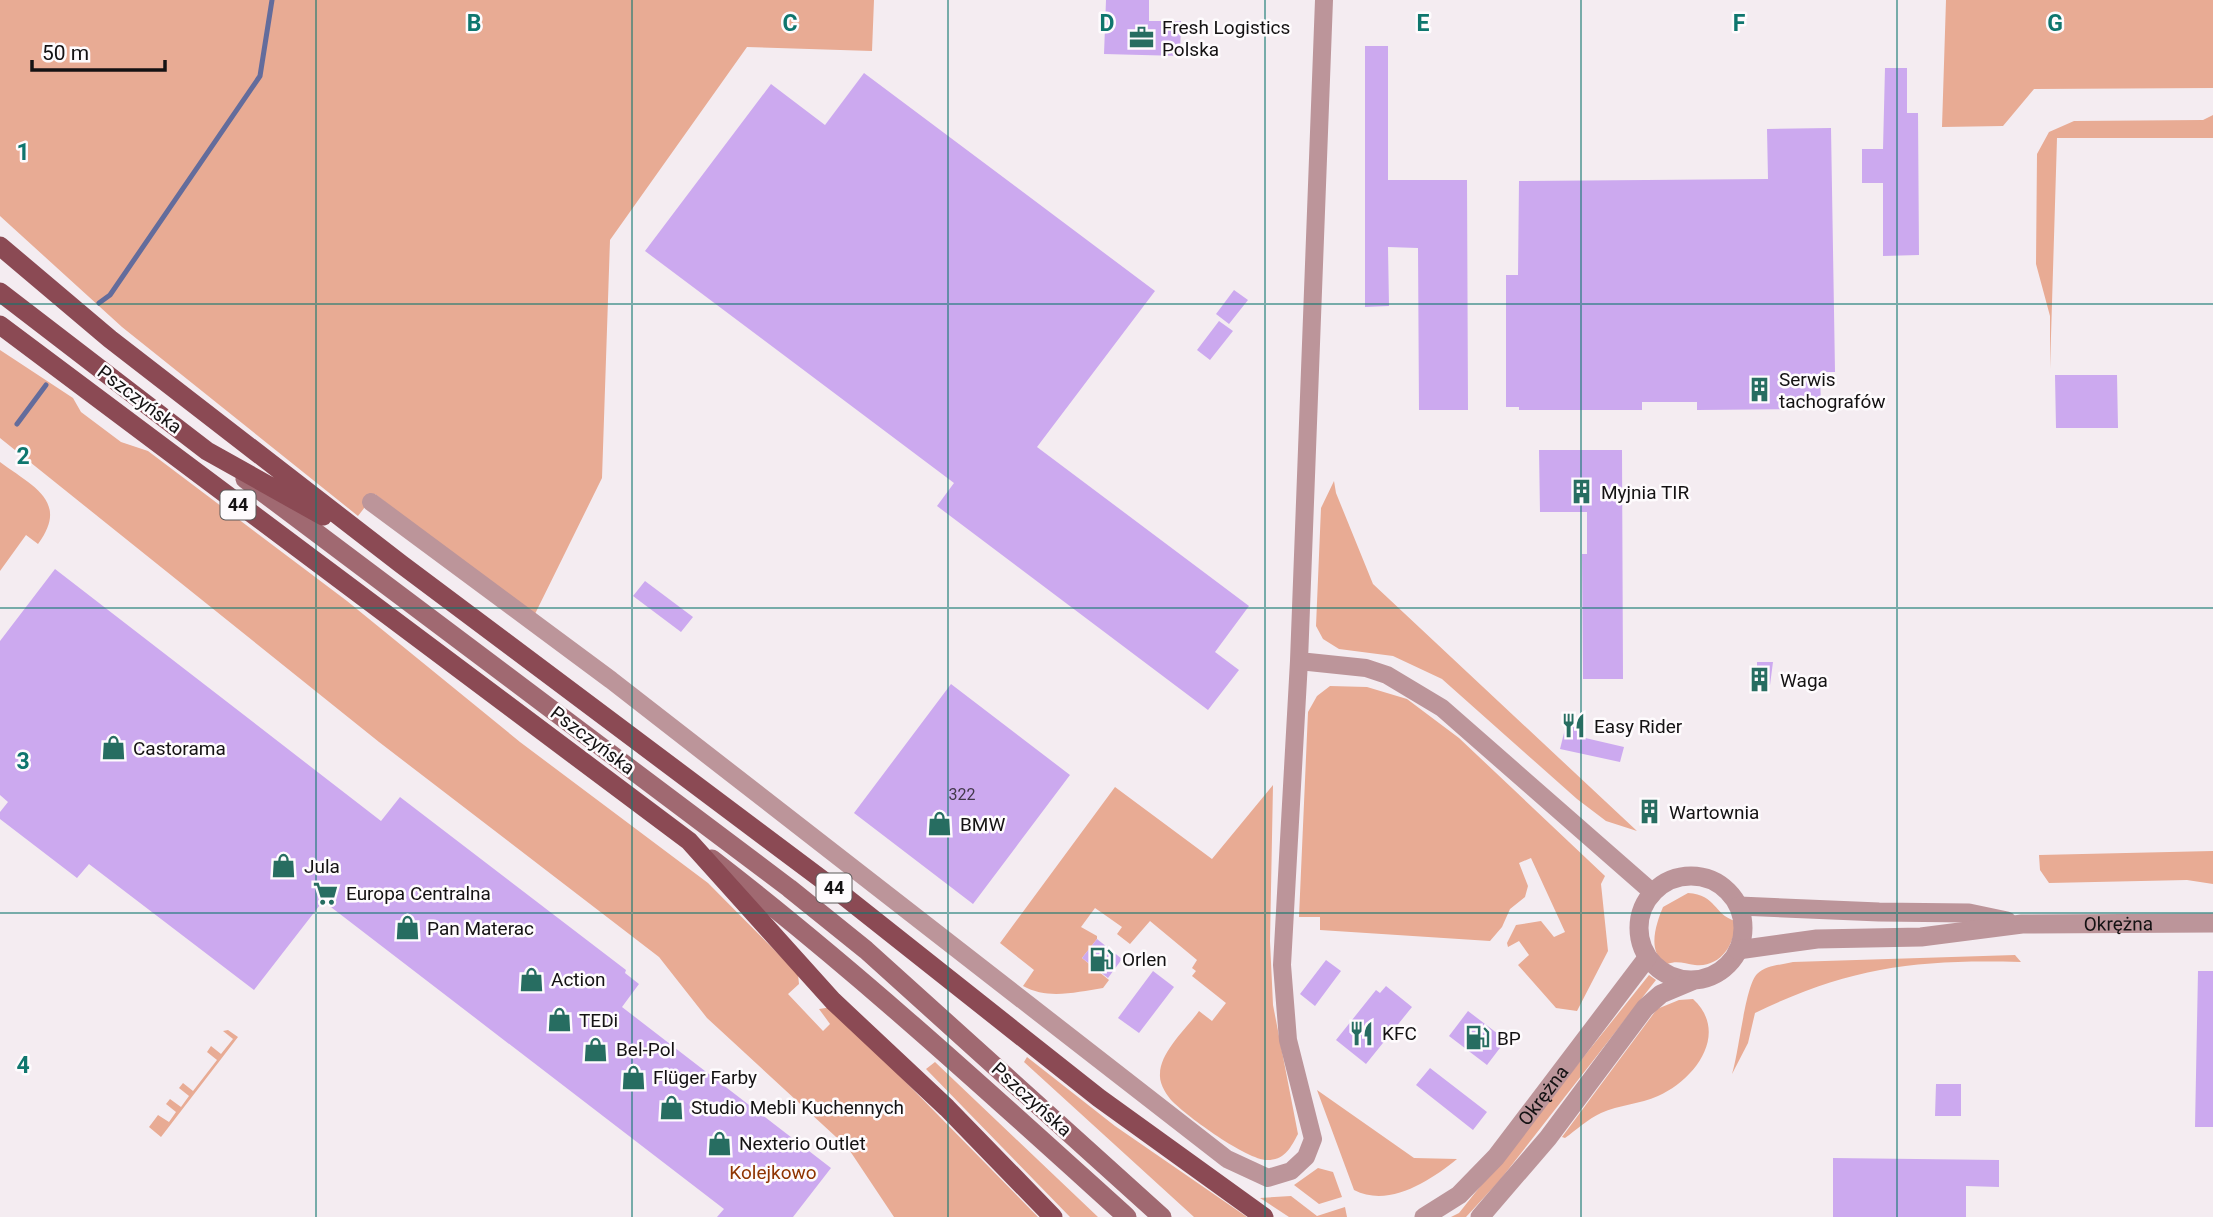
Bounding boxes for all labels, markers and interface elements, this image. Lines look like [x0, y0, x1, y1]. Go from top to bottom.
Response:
text: B [467, 10, 481, 37]
text: C [782, 10, 798, 37]
text: D [1100, 10, 1114, 37]
text: E [1417, 10, 1430, 37]
text: F [1733, 10, 1746, 37]
text: G [2047, 10, 2063, 37]
place label: Fresh Logistics Polska [1162, 16, 1290, 61]
office icon: Fresh Logistics Polska [1128, 24, 1156, 52]
scale bar [32, 28, 164, 72]
text: 50 m [42, 41, 89, 65]
text: 1 [16, 139, 30, 166]
street label: Pszczyńska [93, 360, 186, 439]
place label: Serwis tachografów [1779, 368, 1886, 413]
building icon: Serwis tachografów [1745, 376, 1773, 404]
text: 2 [16, 443, 30, 470]
building icon: Myjnia TIR [1567, 478, 1595, 506]
place label: Myjnia TIR [1601, 481, 1689, 504]
road number: 44 [220, 490, 256, 520]
building icon: Waga [1746, 666, 1774, 694]
place label: Waga [1780, 669, 1828, 692]
street label: Pszczyńska [546, 701, 639, 780]
restaurant icon: Easy Rider [1560, 712, 1588, 740]
place label: Easy Rider [1594, 715, 1683, 738]
shop icon: Castorama [99, 734, 127, 762]
place label: Castorama [133, 737, 226, 760]
text: 3 [16, 748, 30, 775]
house number: 322 [949, 785, 975, 804]
building icon: Wartownia [1635, 798, 1663, 826]
place label: Wartownia [1669, 801, 1759, 824]
shop icon: BMW [926, 810, 954, 838]
place label: BMW [960, 813, 1005, 836]
shop icon: Jula [270, 852, 298, 880]
place label: Jula [304, 855, 340, 878]
road number: 44 [816, 874, 852, 903]
supermarket icon: Europa Centralna [312, 879, 340, 907]
place label: Europa Centralna [346, 882, 491, 905]
street label: Okrężna [2084, 912, 2153, 936]
shop icon: Pan Materac [393, 914, 421, 942]
place label: Pan Materac [427, 917, 534, 940]
fuel station icon: Orlen [1088, 945, 1116, 973]
place label: Orlen [1122, 948, 1167, 971]
shop icon: Action [517, 965, 545, 993]
place label: Action [551, 968, 606, 991]
shop icon: TEDi [545, 1006, 573, 1034]
place label: TEDi [579, 1009, 618, 1032]
restaurant icon: KFC [1348, 1019, 1376, 1047]
place label: KFC [1382, 1022, 1417, 1045]
fuel station icon: BP [1463, 1024, 1491, 1052]
place label: BP [1497, 1027, 1521, 1050]
shop icon: Bel-Pol [582, 1035, 610, 1063]
place label: Bel-Pol [616, 1038, 675, 1061]
text: 4 [16, 1052, 30, 1079]
street label: Pszczyńska [987, 1057, 1076, 1141]
street label: Okrężna [1513, 1061, 1573, 1130]
shop icon: Flüger Farby [619, 1063, 647, 1091]
place label: Flüger Farby [653, 1066, 757, 1089]
shop icon: Studio Mebli Kuchennych [657, 1093, 685, 1121]
place label: Studio Mebli Kuchennych [691, 1096, 904, 1119]
shop icon: Nexterio Outlet [705, 1129, 733, 1157]
place label: Nexterio Outlet [739, 1132, 866, 1155]
park label: Kolejkowo [729, 1161, 817, 1184]

